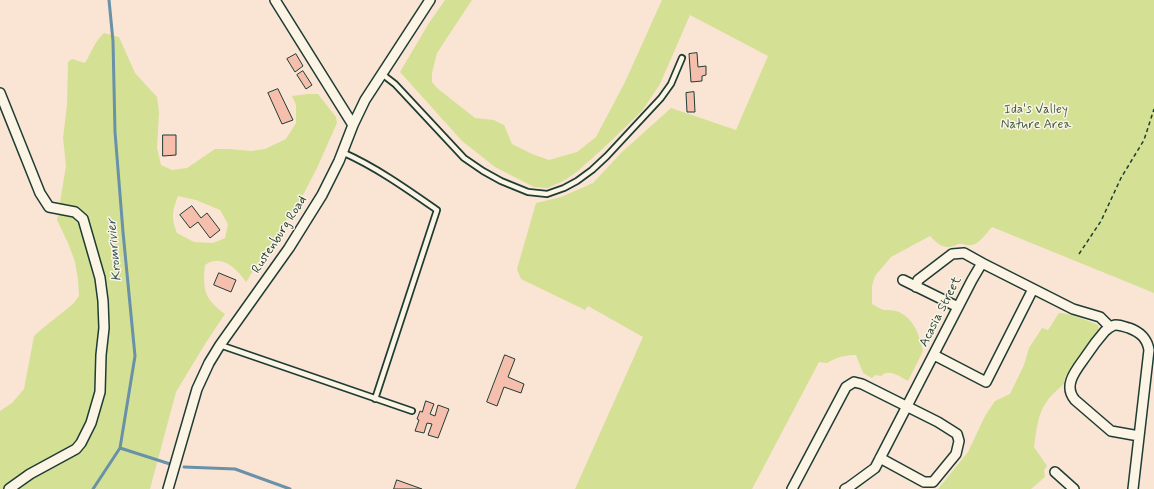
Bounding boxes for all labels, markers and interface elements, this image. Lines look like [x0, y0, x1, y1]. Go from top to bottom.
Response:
park label: Ida's Valley Nature Area [1001, 102, 1071, 133]
street label: Rustenburg Road [249, 193, 311, 277]
water label: Kromrivier [104, 218, 126, 282]
street label: Acasia Street [917, 274, 965, 350]

